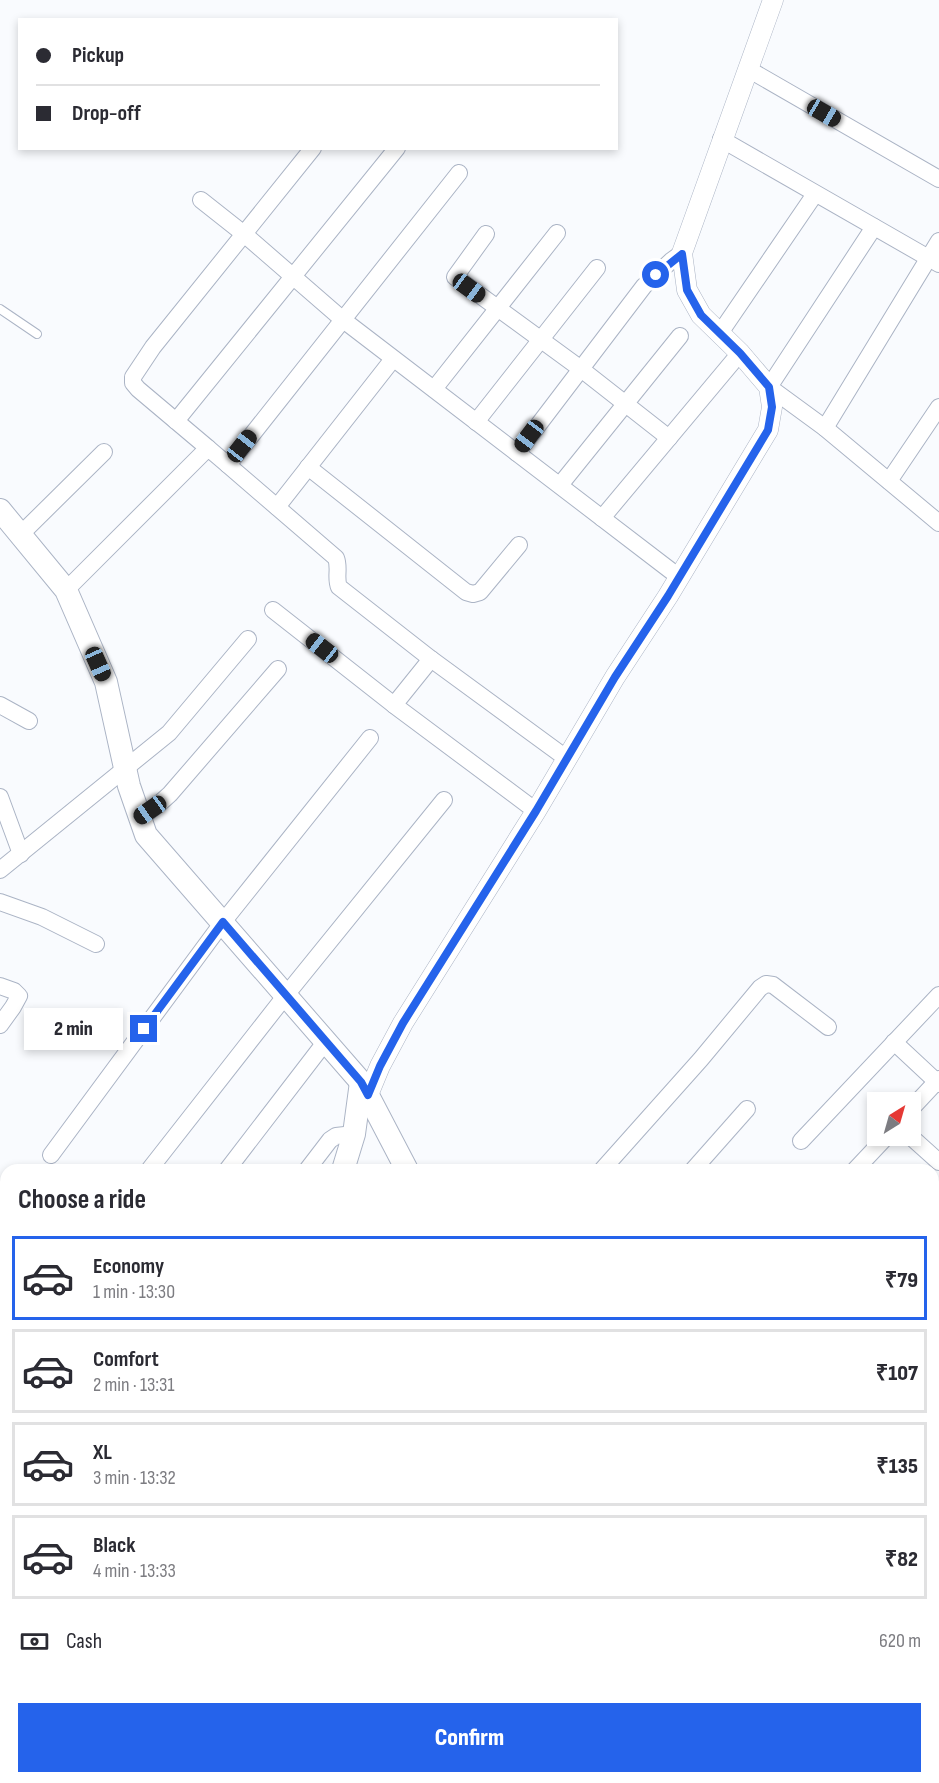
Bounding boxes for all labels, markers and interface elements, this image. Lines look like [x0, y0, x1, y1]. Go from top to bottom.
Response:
text: Pickup [72, 42, 124, 69]
car [804, 96, 844, 130]
text: Drop-off [72, 100, 141, 127]
route start [642, 261, 669, 288]
car [449, 270, 489, 306]
car [511, 416, 547, 456]
car [224, 426, 260, 466]
car [302, 630, 342, 666]
car [82, 644, 114, 684]
car [130, 792, 170, 828]
callout: 2 min [24, 1008, 123, 1050]
route end [130, 1015, 157, 1042]
text: 2 min [54, 1017, 93, 1041]
north arrow [867, 1092, 921, 1146]
map controls [867, 1092, 921, 1146]
text: Choose a ride [18, 1184, 146, 1216]
icon: car [21, 1251, 75, 1305]
text: Economy [93, 1253, 164, 1280]
text: ₹79 [885, 1267, 918, 1294]
text: 1 min · 13:30 [93, 1280, 175, 1304]
icon: car [21, 1344, 75, 1398]
text: Comfort [93, 1346, 159, 1373]
text: ₹107 [876, 1360, 918, 1387]
text: 2 min · 13:31 [93, 1373, 174, 1397]
icon: car [21, 1437, 75, 1491]
text: XL [93, 1439, 112, 1466]
text: ₹135 [876, 1453, 918, 1480]
text: 3 min · 13:32 [93, 1466, 176, 1490]
icon: car [21, 1530, 75, 1584]
text: Black [93, 1532, 135, 1559]
text: ₹82 [885, 1546, 918, 1573]
text: 4 min · 13:33 [93, 1559, 176, 1583]
icon: cash [18, 1625, 51, 1658]
text: Cash [66, 1628, 102, 1655]
text: 620 m [879, 1629, 921, 1653]
button: Confirm [18, 1703, 921, 1772]

